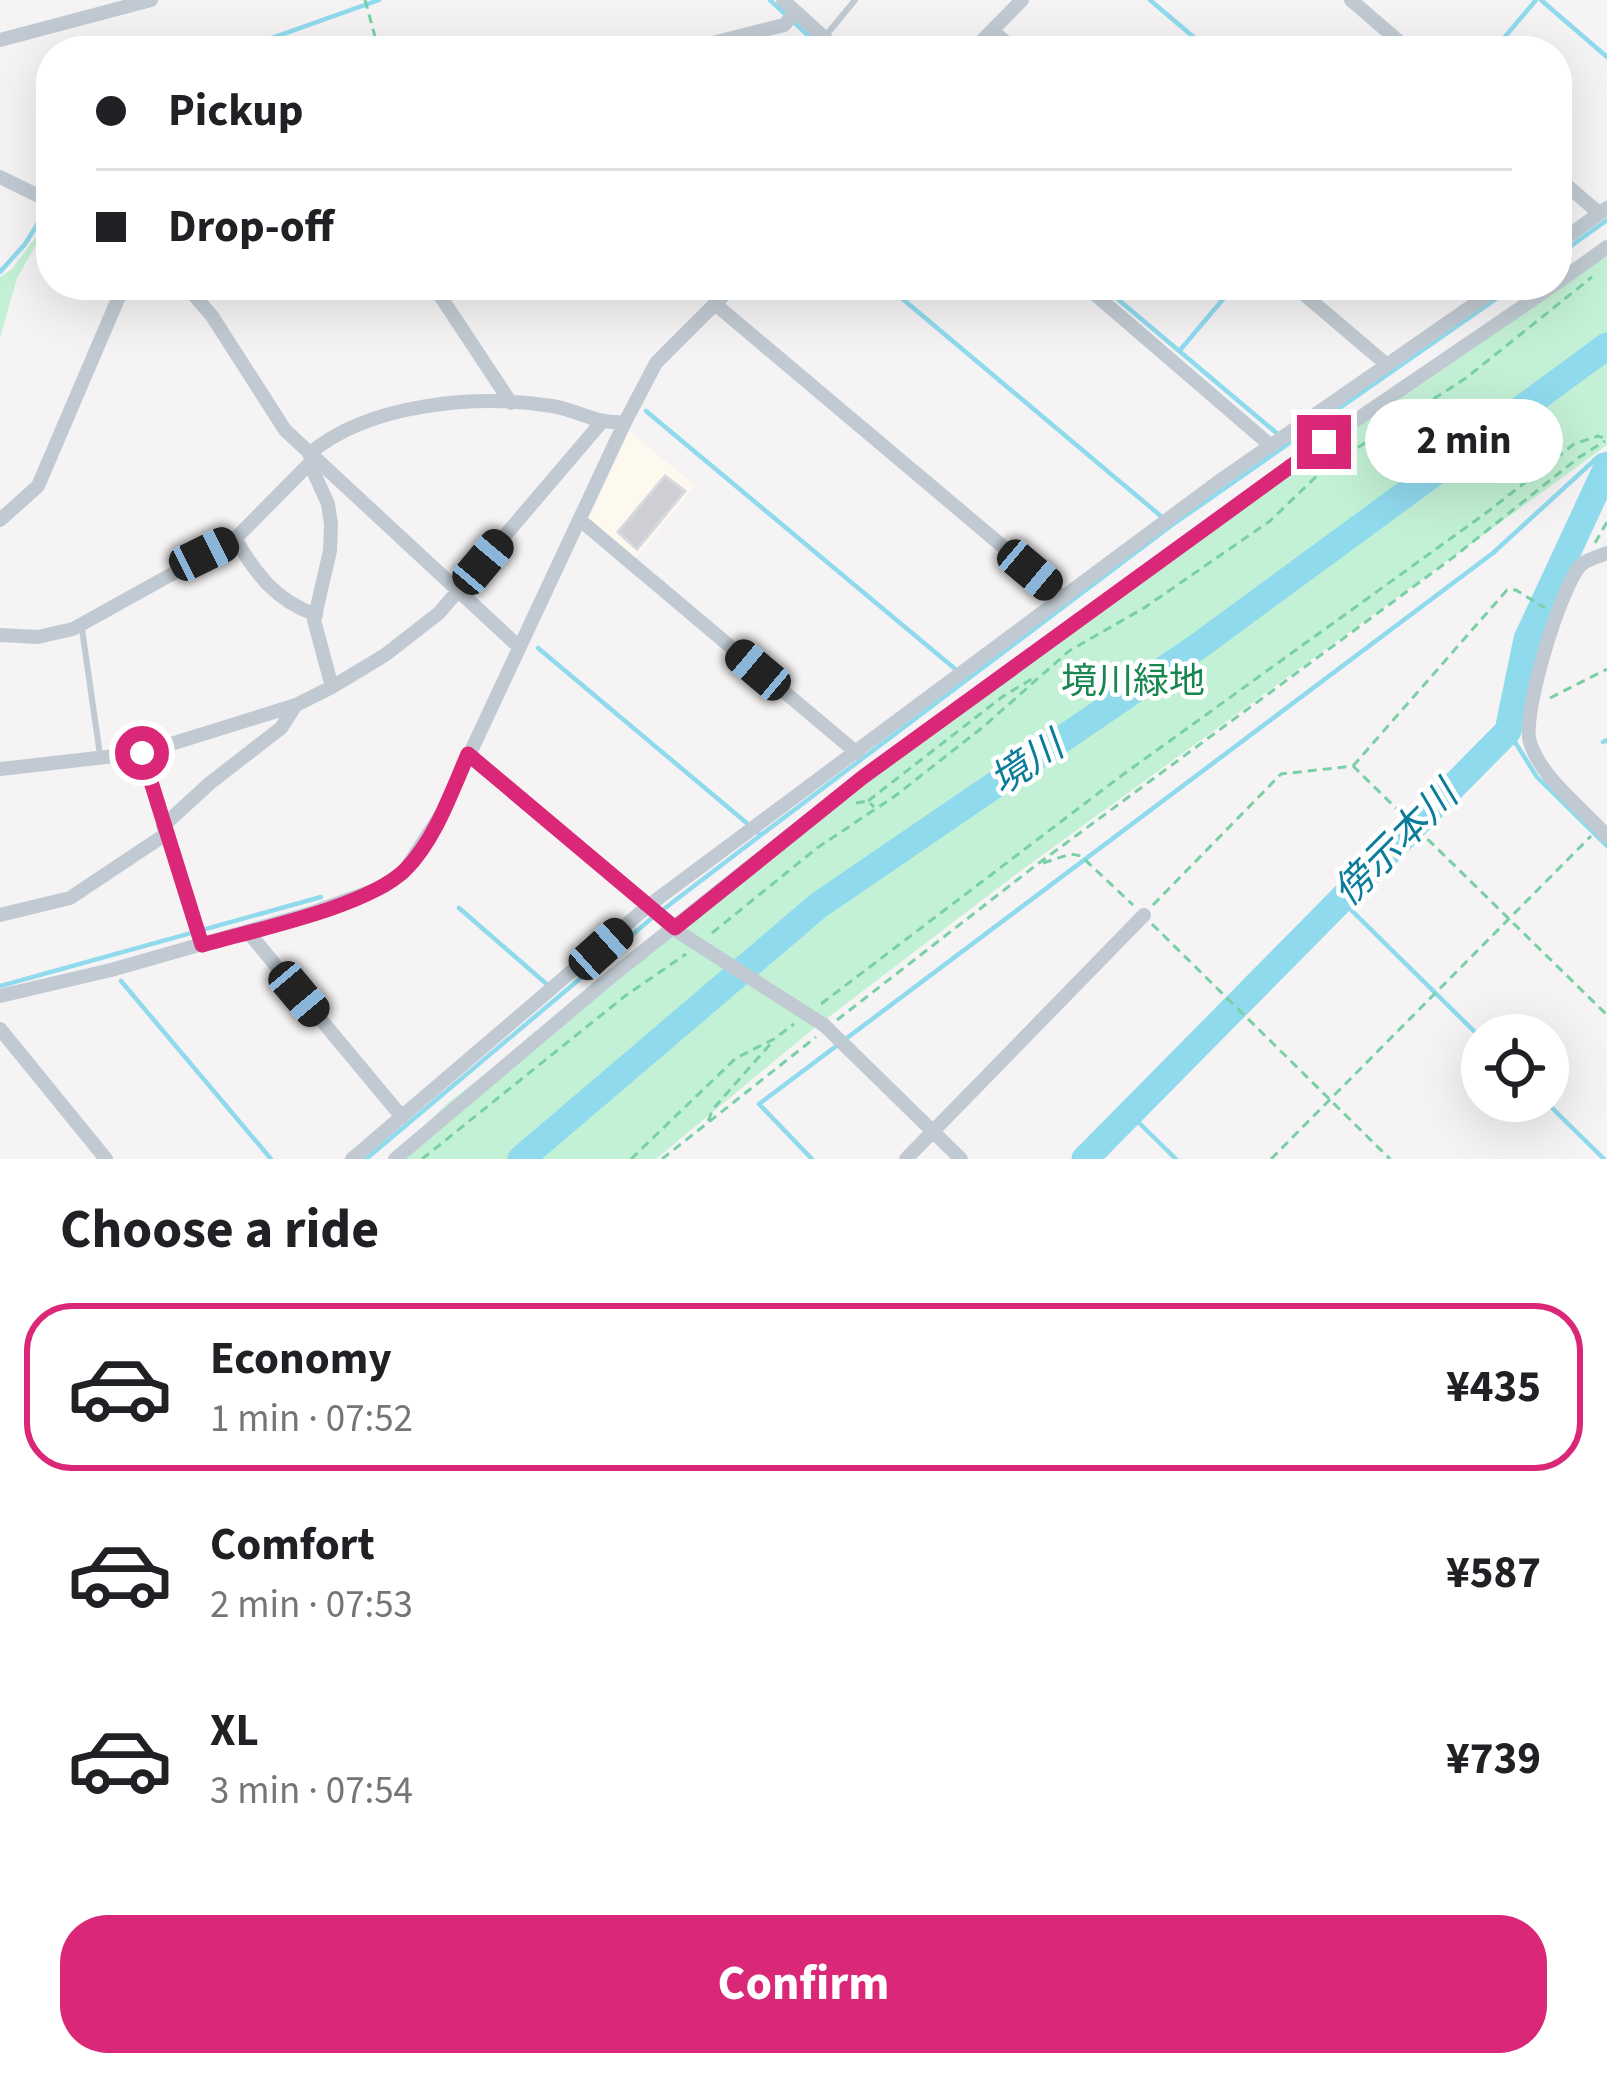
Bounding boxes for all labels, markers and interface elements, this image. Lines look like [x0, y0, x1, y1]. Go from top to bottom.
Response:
text: Pickup [168, 79, 304, 143]
text: Drop-off [168, 195, 334, 259]
callout: 2 min [1366, 400, 1564, 484]
text: 2 min [1417, 413, 1511, 469]
route end [1297, 415, 1351, 469]
car [164, 522, 244, 586]
car [446, 523, 520, 601]
car [991, 533, 1069, 607]
car [719, 633, 797, 707]
park label: 境川緑地 [1061, 656, 1205, 707]
water label: 境川 [979, 717, 1078, 809]
route start [115, 726, 169, 780]
water label: 傍示本川 [1321, 766, 1474, 919]
car [562, 912, 640, 986]
car [262, 955, 336, 1033]
map controls [1461, 1014, 1569, 1122]
button: locate [1461, 1014, 1569, 1122]
text: Choose a ride [60, 1192, 379, 1269]
text: Economy [210, 1327, 392, 1391]
icon: car [66, 1333, 174, 1441]
text: ¥435 [1446, 1355, 1541, 1419]
text: 1 min · 07:52 [210, 1391, 413, 1447]
text: Comfort [210, 1513, 375, 1577]
icon: car [66, 1519, 174, 1627]
text: ¥587 [1446, 1541, 1541, 1605]
text: 2 min · 07:53 [210, 1577, 413, 1633]
text: XL [210, 1699, 259, 1763]
icon: car [66, 1705, 174, 1813]
text: ¥739 [1446, 1727, 1541, 1791]
text: 3 min · 07:54 [210, 1763, 413, 1819]
button: Confirm [60, 1915, 1547, 2053]

